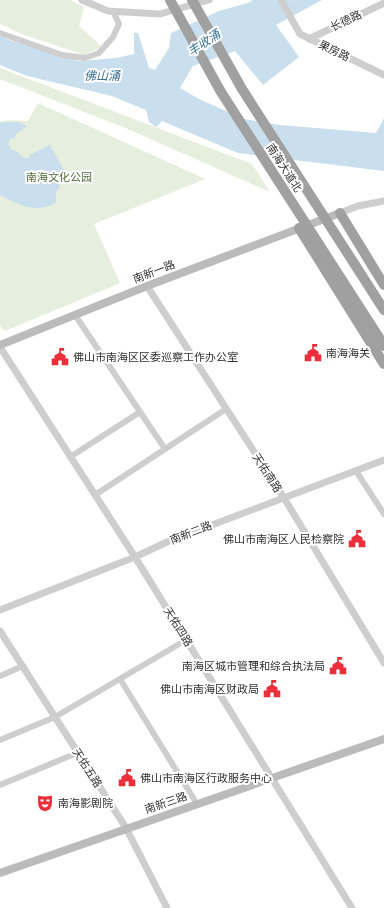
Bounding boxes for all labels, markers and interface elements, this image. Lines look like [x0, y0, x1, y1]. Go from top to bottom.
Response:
street label: 长德路 [328, 7, 364, 35]
water label: 丰收涌 [185, 25, 225, 60]
street label: 果房路 [316, 37, 352, 65]
water label: 佛山涌 [84, 68, 122, 84]
street label: 南海大道北 [263, 141, 305, 195]
park label: 南海文化公园 [26, 170, 92, 185]
street label: 南新一路 [131, 257, 177, 287]
public building icon: 南海海关 [303, 343, 323, 363]
place label: 南海海关 [326, 346, 370, 361]
public building icon: 佛山市南海区区委巡察工作办公室 [50, 347, 70, 367]
place label: 佛山市南海区区委巡察工作办公室 [73, 350, 238, 365]
street label: 天佑南路 [249, 450, 285, 496]
street label: 南新二路 [168, 518, 214, 548]
public building icon: 佛山市南海区人民检察院 [347, 529, 367, 549]
place label: 佛山市南海区人民检察院 [223, 532, 344, 547]
street label: 天佑四路 [160, 604, 196, 650]
public building icon: 南海区城市管理和综合执法局 [328, 656, 348, 676]
place label: 南海区城市管理和综合执法局 [182, 659, 325, 674]
public building icon: 佛山市南海区财政局 [262, 679, 282, 699]
place label: 佛山市南海区财政局 [160, 682, 259, 697]
street label: 天佑五路 [69, 745, 105, 791]
public building icon: 佛山市南海区行政服务中心 [117, 768, 137, 788]
place label: 佛山市南海区行政服务中心 [140, 771, 272, 786]
street label: 南新三路 [143, 789, 189, 817]
theatre icon: 南海影剧院 [35, 793, 55, 813]
place label: 南海影剧院 [58, 796, 113, 811]

